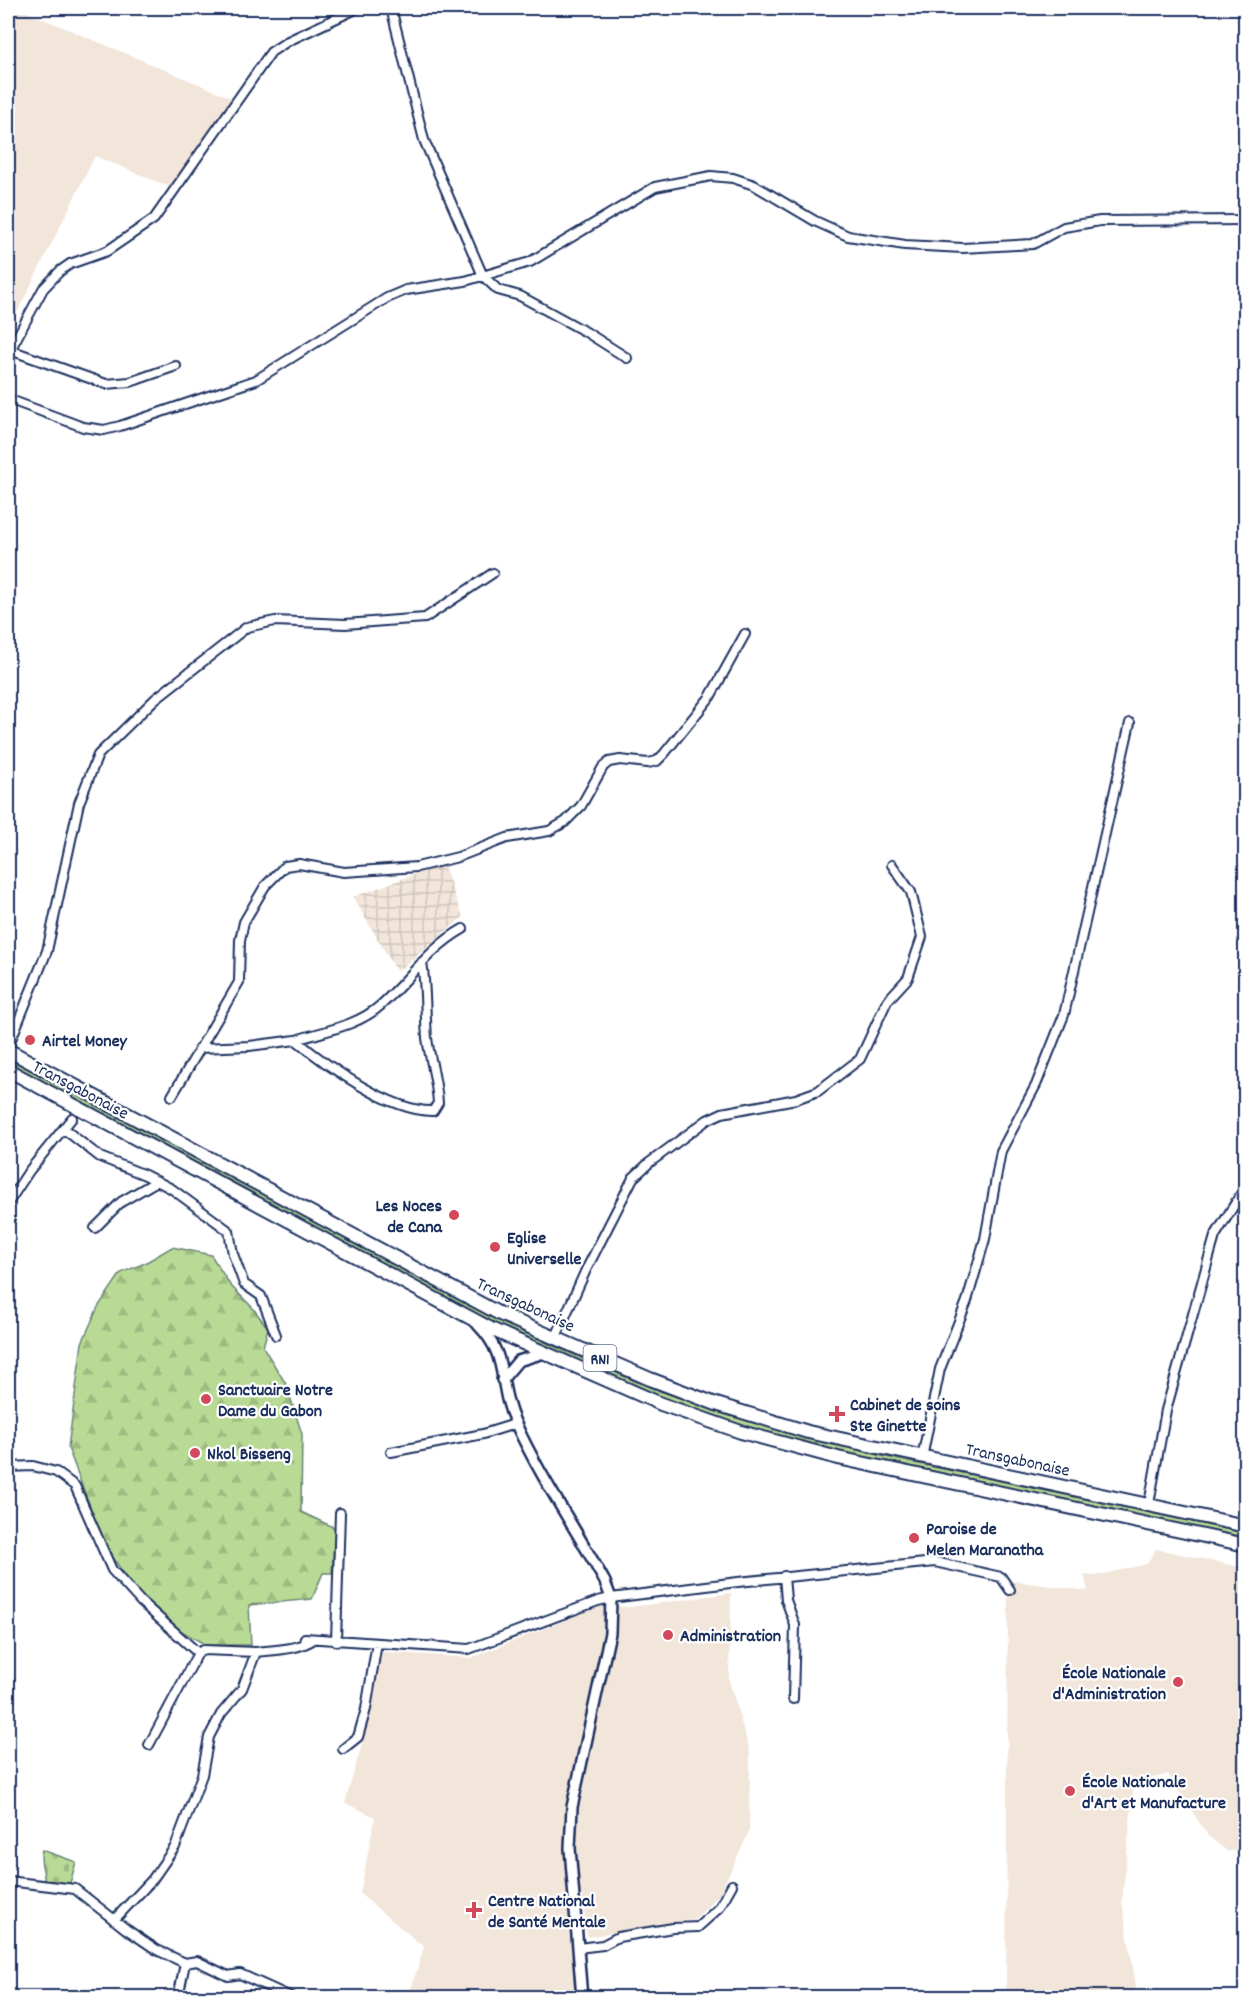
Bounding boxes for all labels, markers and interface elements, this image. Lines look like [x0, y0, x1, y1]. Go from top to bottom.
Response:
place label: Airtel Money [42, 1030, 128, 1055]
marker: Airtel Money [23, 1033, 37, 1047]
street label: Transgabonaise [27, 1055, 133, 1127]
place label: Les Noces de Cana [375, 1195, 443, 1241]
marker: Les Noces de Cana [447, 1208, 461, 1222]
place label: Eglise Universelle [507, 1227, 581, 1273]
marker: Eglise Universelle [488, 1240, 502, 1254]
street label: Transgabonaise [472, 1273, 578, 1340]
road number: RN1 [584, 1345, 616, 1371]
place label: Sanctuaire Notre Dame du Gabon [218, 1379, 333, 1425]
marker: Sanctuaire Notre Dame du Gabon [199, 1392, 213, 1406]
place label: Cabinet de soins Ste Ginette [850, 1394, 961, 1440]
marker: Cabinet de soins Ste Ginette [828, 1405, 846, 1423]
street label: Transgabonaise [963, 1438, 1072, 1485]
place label: Nkol Bisseng [207, 1443, 291, 1468]
marker: Nkol Bisseng [188, 1446, 202, 1460]
place label: Paroise de Melen Maranatha [926, 1518, 1044, 1564]
marker: Paroise de Melen Maranatha [907, 1531, 921, 1545]
place label: Administration [680, 1625, 781, 1650]
marker: Administration [661, 1628, 675, 1642]
place label: École Nationale d'Administration [1053, 1662, 1166, 1708]
marker: École Nationale d'Administration [1171, 1675, 1185, 1689]
place label: École Nationale d'Art et Manufacture [1082, 1771, 1226, 1817]
marker: École Nationale d'Art et Manufacture [1063, 1784, 1077, 1798]
place label: Centre National de Santé Mentale [488, 1890, 606, 1936]
marker: Centre National de Santé Mentale [465, 1901, 483, 1919]

